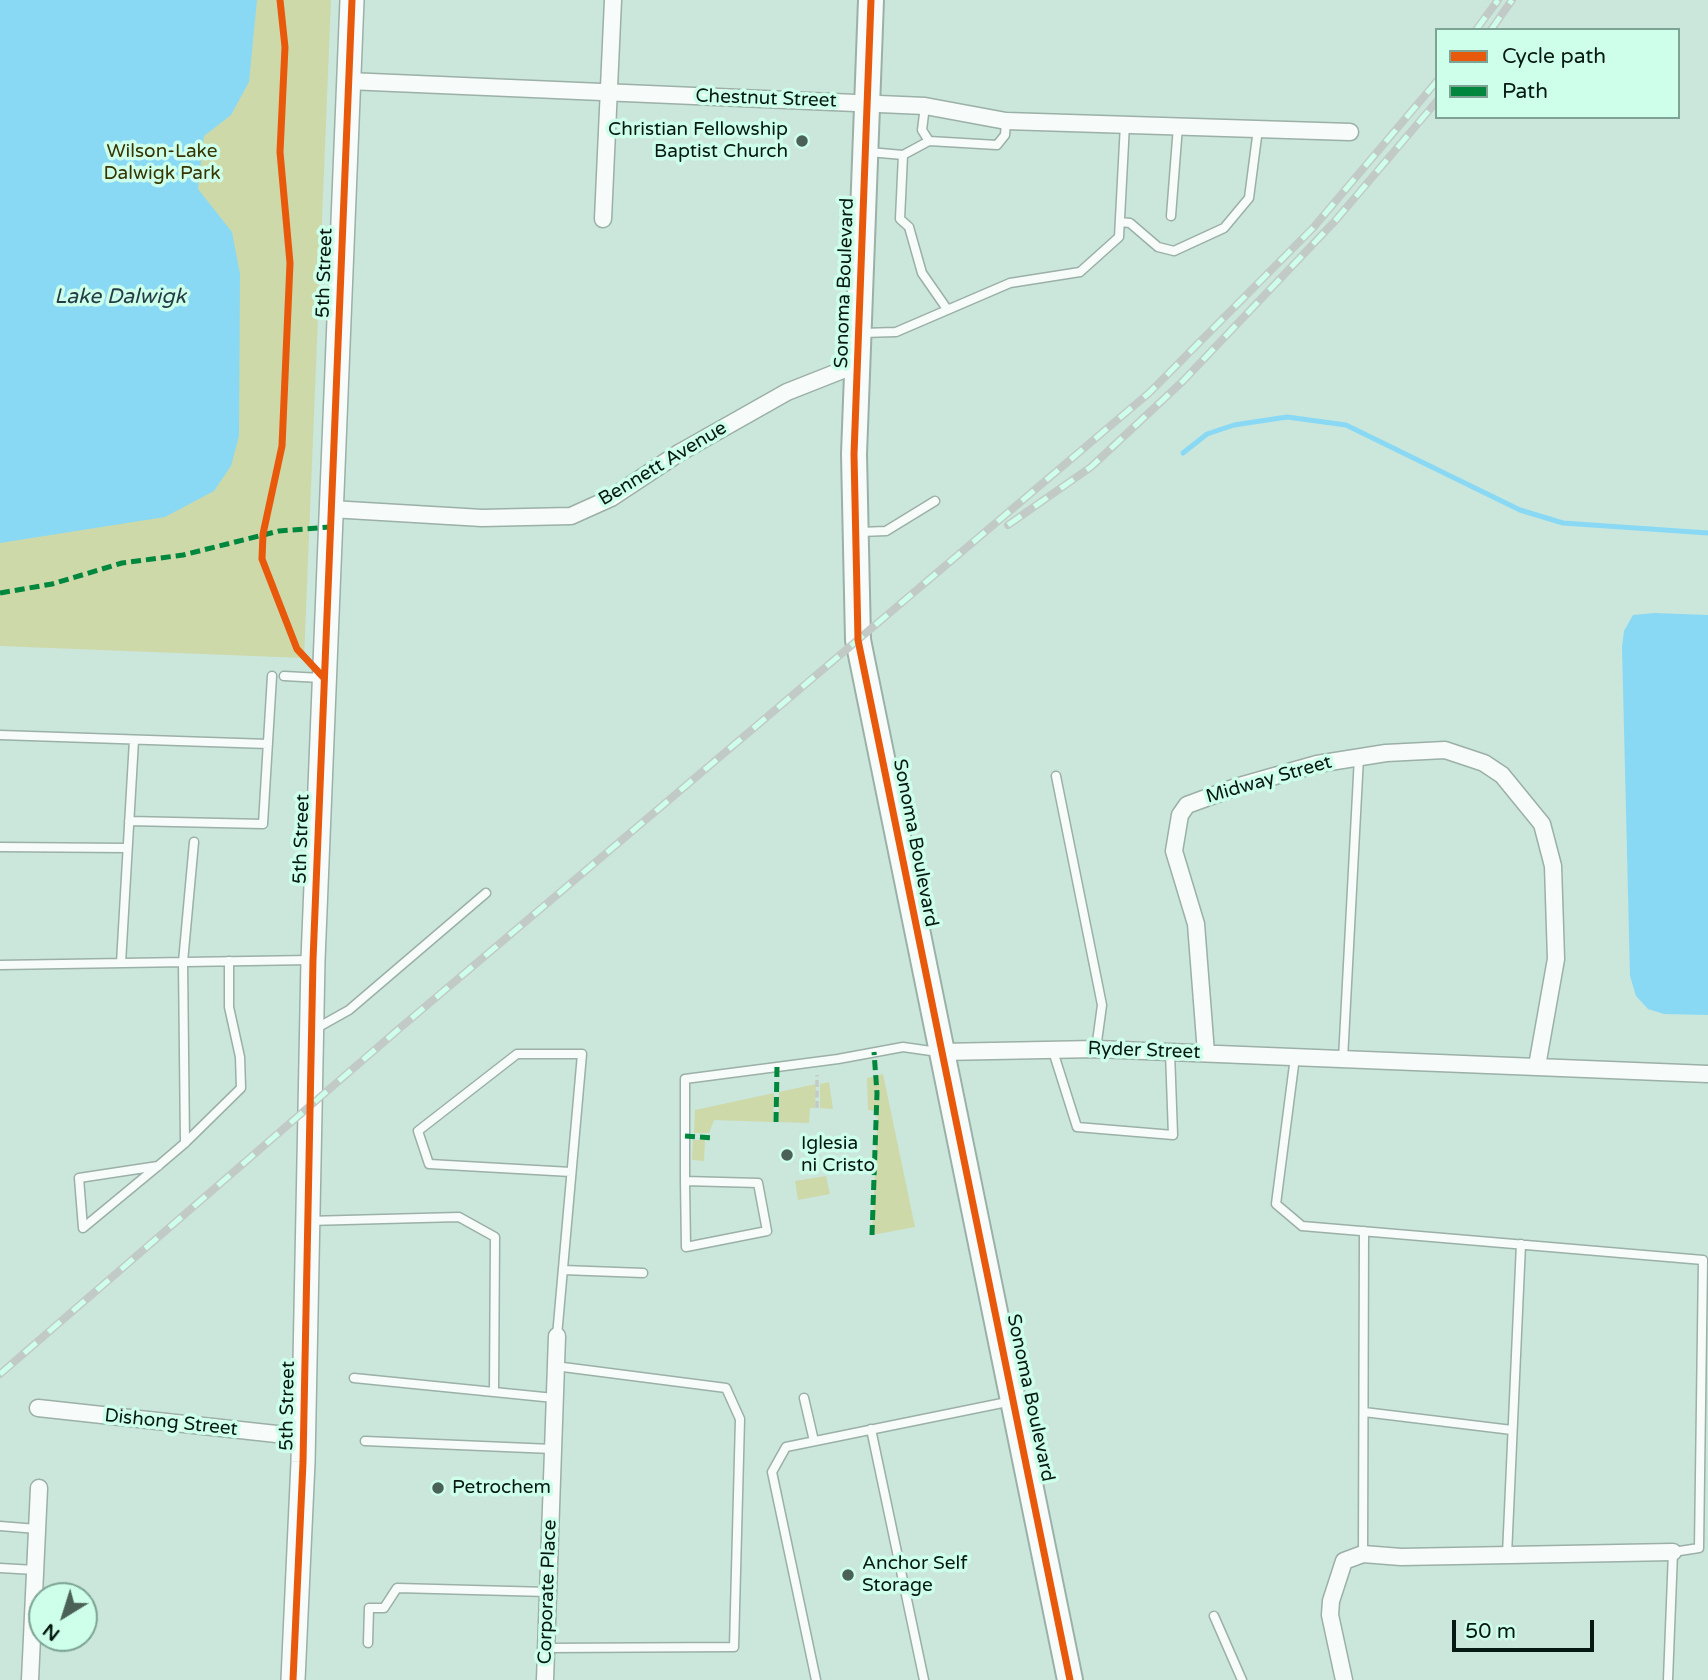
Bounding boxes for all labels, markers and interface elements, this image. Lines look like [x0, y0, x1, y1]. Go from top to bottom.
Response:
legend [1435, 28, 1680, 119]
text: Cycle path [1502, 44, 1606, 69]
text: Path [1502, 79, 1548, 104]
street label: Chestnut Street [695, 85, 837, 113]
place label: Christian Fellowship Baptist Church [608, 119, 788, 163]
marker: Christian Fellowship Baptist Church [794, 133, 810, 149]
park label: Wilson-Lake Dalwigk Park [103, 141, 221, 185]
street label: Sonoma Boulevard [831, 197, 859, 369]
street label: 5th Street [312, 228, 338, 318]
water label: Lake Dalwigk [54, 284, 186, 310]
street label: Bennett Avenue [595, 417, 731, 511]
street label: Midway Street [1203, 751, 1335, 809]
street label: Sonoma Boulevard [888, 757, 942, 929]
street label: 5th Street [289, 794, 315, 884]
street label: Ryder Street [1087, 1038, 1201, 1064]
place label: Iglesia ni Cristo [801, 1133, 875, 1177]
marker: Iglesia ni Cristo [779, 1147, 795, 1163]
street label: Sonoma Boulevard [1001, 1312, 1059, 1484]
street label: 5th Street [276, 1361, 300, 1451]
street label: Dishong Street [103, 1405, 239, 1441]
place label: Petrochem [452, 1477, 551, 1499]
marker: Petrochem [430, 1480, 446, 1496]
street label: Corporate Place [534, 1519, 562, 1665]
place label: Anchor Self Storage [862, 1553, 968, 1597]
marker: Anchor Self Storage [840, 1567, 856, 1583]
north arrow [28, 1582, 98, 1652]
scale bar [1456, 1606, 1598, 1650]
text: N [39, 1619, 64, 1645]
text: 50 m [1465, 1619, 1516, 1644]

